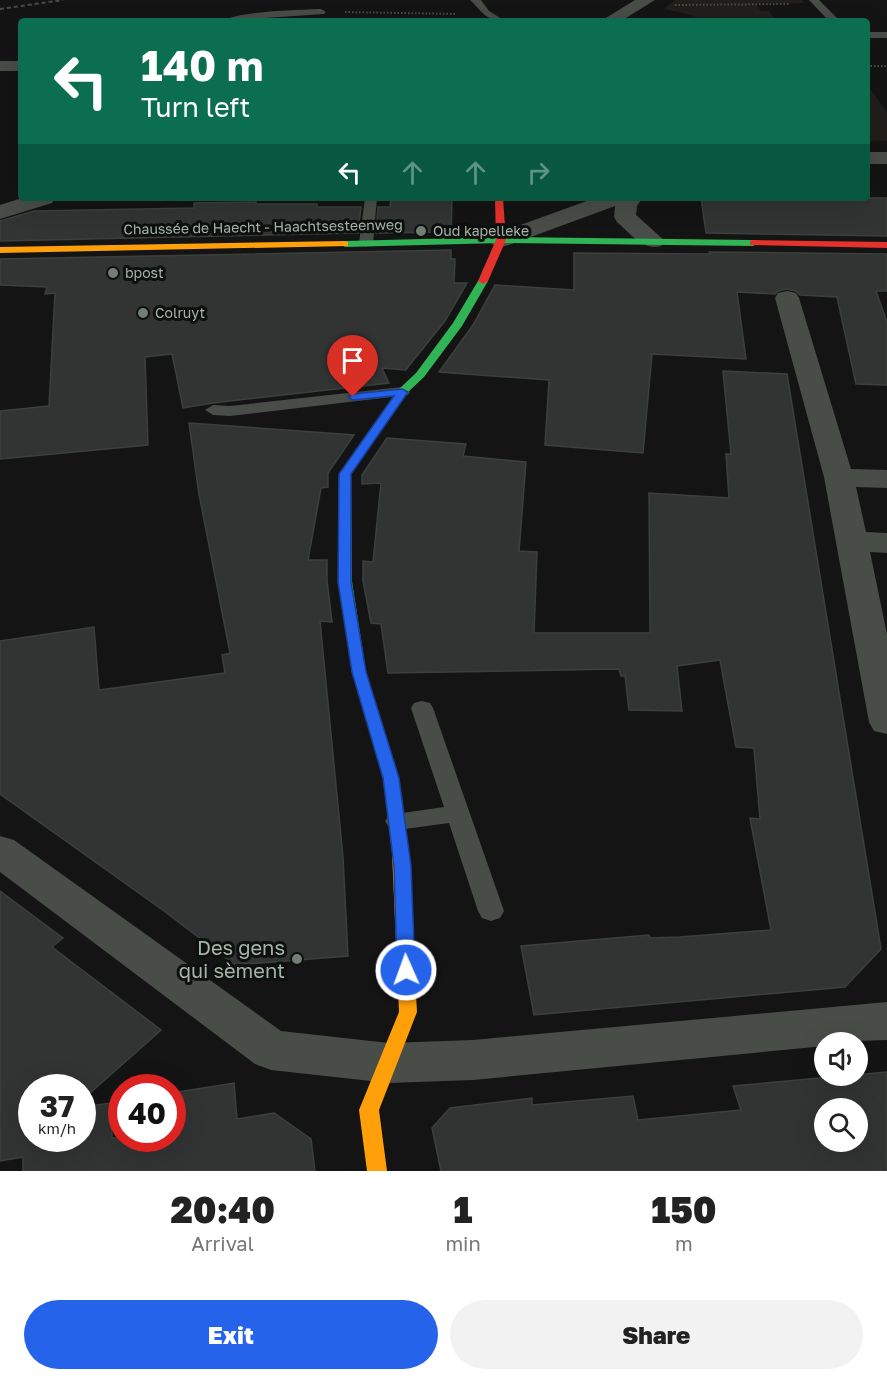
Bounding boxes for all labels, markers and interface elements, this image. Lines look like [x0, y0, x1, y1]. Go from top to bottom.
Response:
text: 140 m [141, 40, 263, 90]
icon: left [42, 42, 120, 120]
text: Turn left [141, 91, 250, 123]
icon: left [333, 156, 366, 189]
icon: ahead [396, 156, 429, 189]
icon: ahead [459, 156, 492, 189]
icon: right [522, 156, 555, 189]
street label: Chaussée de Haecht - Haachtsesteenweg [123, 216, 403, 237]
place label: Oud kapelleke [433, 222, 529, 239]
marker: Oud kapelleke [414, 224, 428, 238]
place label: bpost [125, 264, 164, 281]
marker: bpost [106, 266, 120, 280]
place label: Colruyt [155, 304, 205, 321]
marker: Colruyt [136, 306, 150, 320]
pin [327, 335, 378, 397]
icon: arrive [336, 344, 369, 377]
place label: Des gens qui sèment [179, 935, 285, 982]
position arrow [374, 938, 438, 1002]
marker: Des gens qui sèment [290, 952, 304, 966]
map controls [814, 1032, 868, 1152]
button: sound [814, 1032, 868, 1086]
speed limit sign: 40 [108, 1074, 186, 1152]
text: 37 [40, 1088, 74, 1124]
button: search [814, 1098, 868, 1152]
text: km/h [38, 1119, 76, 1137]
text: 20:40 [170, 1188, 275, 1231]
text: 1 [454, 1188, 473, 1231]
text: 150 [651, 1188, 717, 1231]
text: Arrival [191, 1231, 254, 1255]
text: min [445, 1231, 481, 1255]
text: m [675, 1231, 693, 1255]
button: Exit [24, 1300, 438, 1369]
button: Share [450, 1300, 863, 1369]

